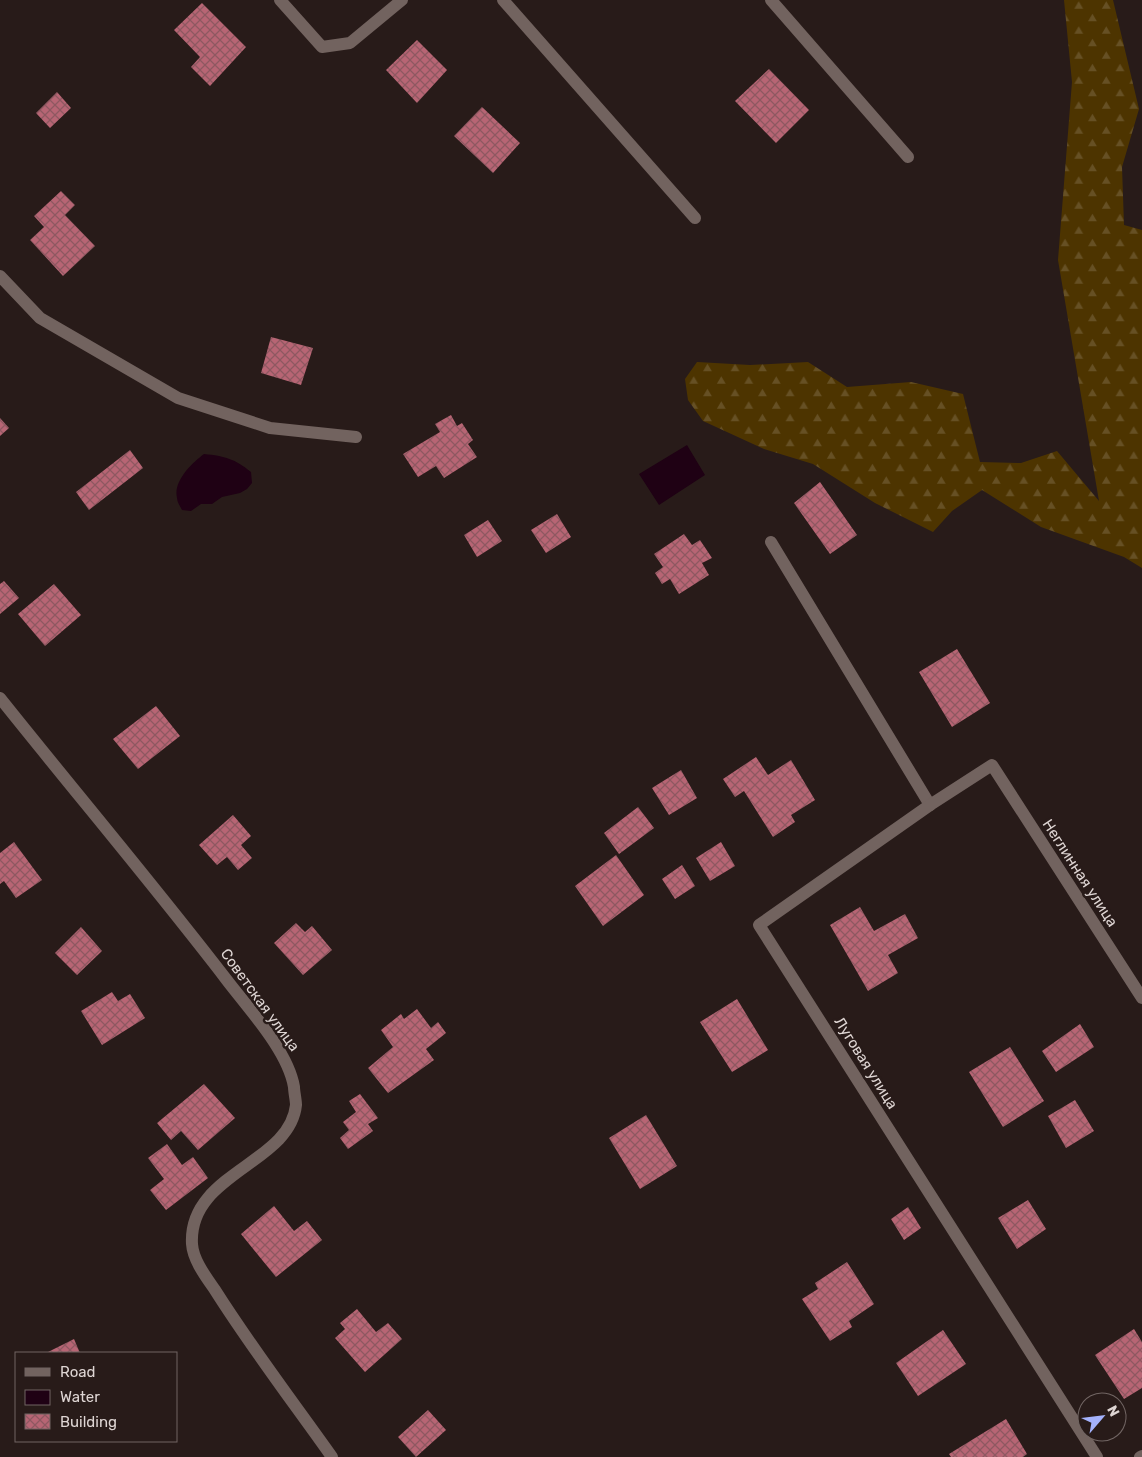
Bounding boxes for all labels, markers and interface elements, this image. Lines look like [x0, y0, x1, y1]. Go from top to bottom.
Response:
street label: Неглинная улица [1039, 816, 1121, 930]
street label: Советская улица [217, 945, 303, 1055]
street label: Луговая улица [830, 1014, 902, 1112]
legend [15, 1352, 178, 1442]
text: Road [60, 1363, 96, 1381]
text: Water [60, 1388, 100, 1406]
north arrow [1077, 1392, 1127, 1442]
text: N [1103, 1403, 1123, 1420]
text: Building [60, 1413, 117, 1431]

